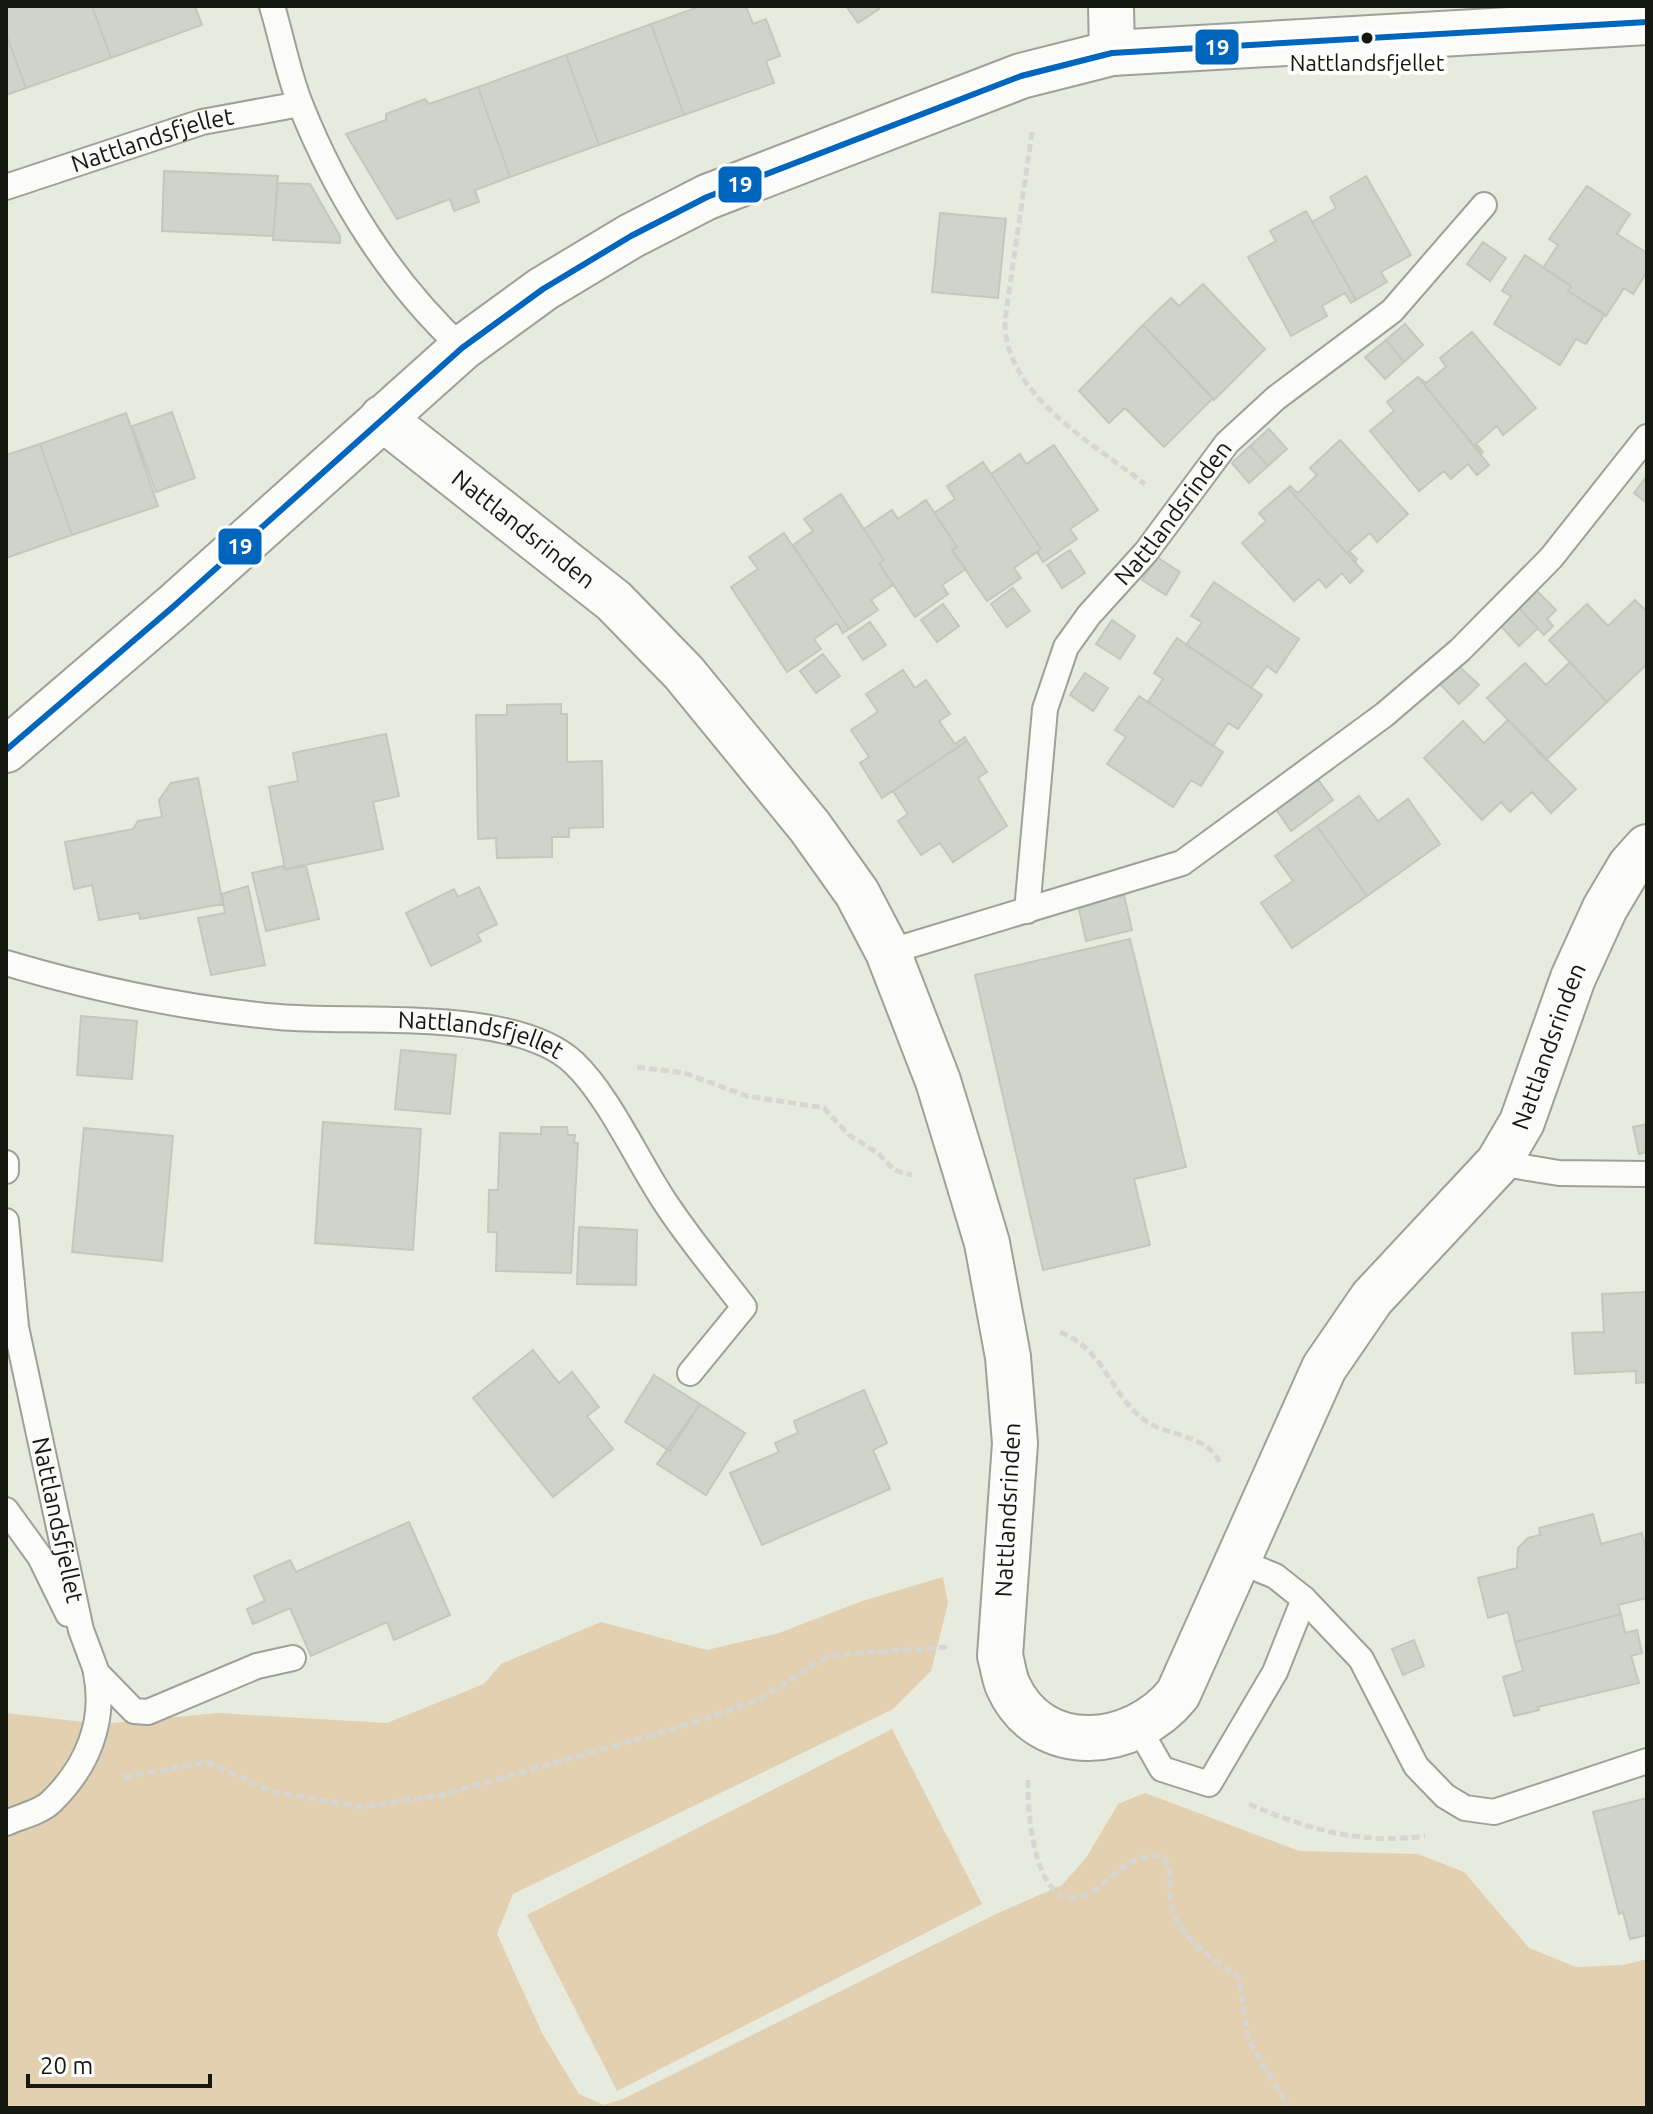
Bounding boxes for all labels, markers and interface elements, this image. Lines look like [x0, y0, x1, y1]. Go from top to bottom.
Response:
line badge: 19 [1194, 28, 1240, 66]
marker: Nattlandsfjellet [1359, 30, 1375, 46]
text: 19 [1205, 34, 1229, 59]
place label: Nattlandsfjellet [1290, 50, 1445, 75]
street label: Nattlandsfjellet [68, 102, 236, 177]
line badge: 19 [717, 165, 763, 204]
text: 19 [728, 171, 752, 196]
street label: Nattlandsrinden [1109, 435, 1237, 590]
street label: Nattlandsrinden [447, 464, 601, 594]
line badge: 19 [217, 527, 263, 566]
text: 19 [228, 533, 252, 558]
street label: Nattlandsrinden [1506, 959, 1591, 1133]
street label: Nattlandsfjellet [397, 1006, 569, 1064]
street label: Nattlandsrinden [989, 1422, 1026, 1598]
street label: Nattlandsfjellet [27, 1435, 89, 1606]
scale bar [28, 2038, 210, 2088]
text: 20 m [40, 2052, 93, 2079]

